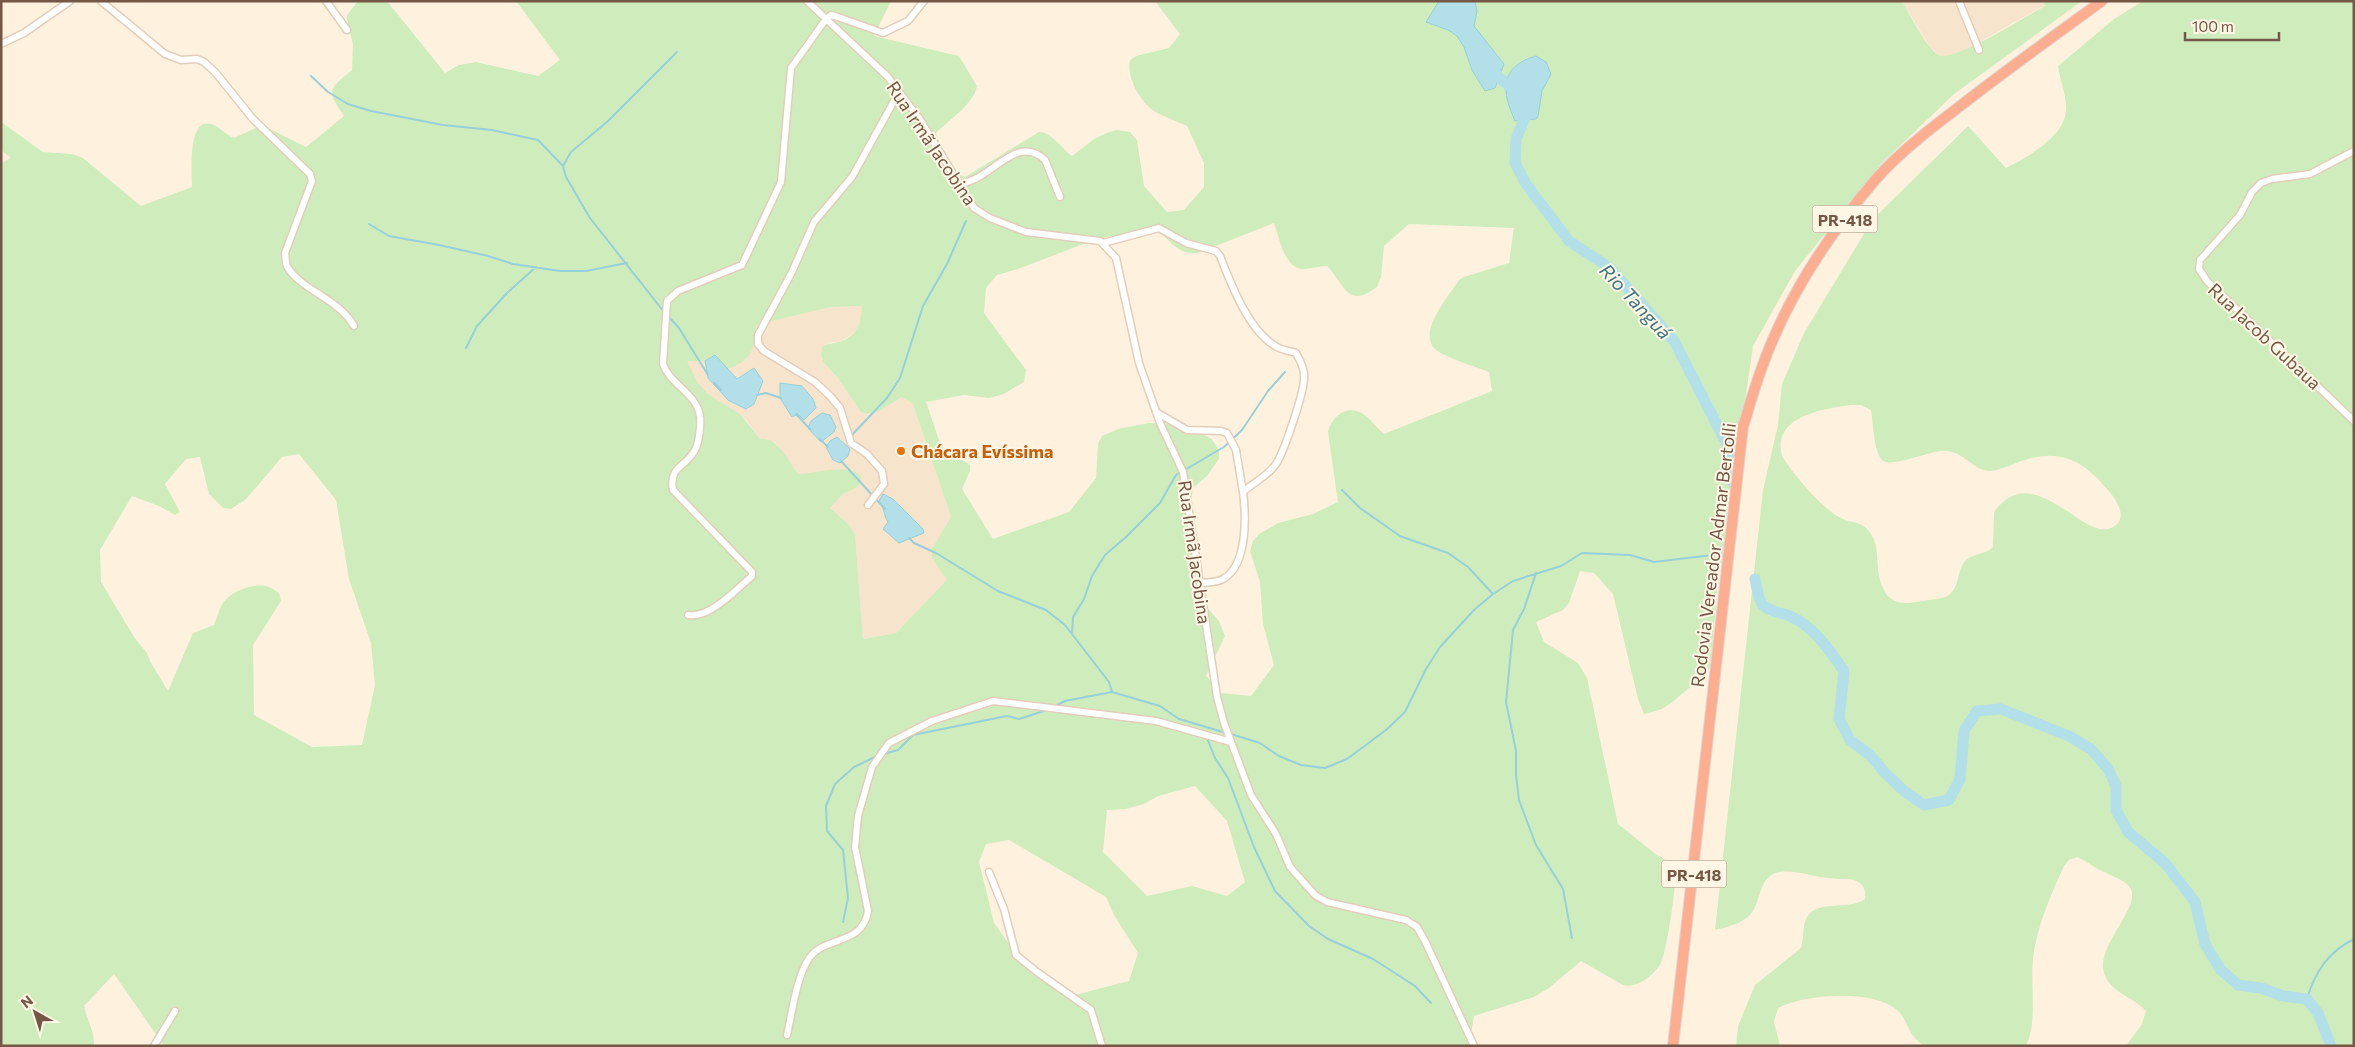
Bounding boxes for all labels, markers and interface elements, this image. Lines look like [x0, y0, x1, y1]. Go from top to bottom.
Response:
scale bar [2185, 10, 2279, 42]
text: 100 m [2192, 17, 2234, 35]
street label: Rua Irmã Jacobina [882, 77, 982, 209]
road number: PR-418 [1812, 205, 1878, 232]
water label: Rio Tanguá [1595, 259, 1677, 344]
street label: Rua Jacob Gubaua [2204, 278, 2326, 394]
street label: Rodovia Vereador Admar Bertolli [1686, 422, 1740, 688]
place label: Chácara Evíssima [911, 440, 1054, 462]
marker: Chácara Evíssima [895, 445, 907, 457]
street label: Rua Irmã Jacobina [1174, 479, 1216, 625]
road number: PR-418 [1662, 861, 1726, 888]
north arrow [10, 987, 60, 1037]
text: N [17, 992, 36, 1011]

